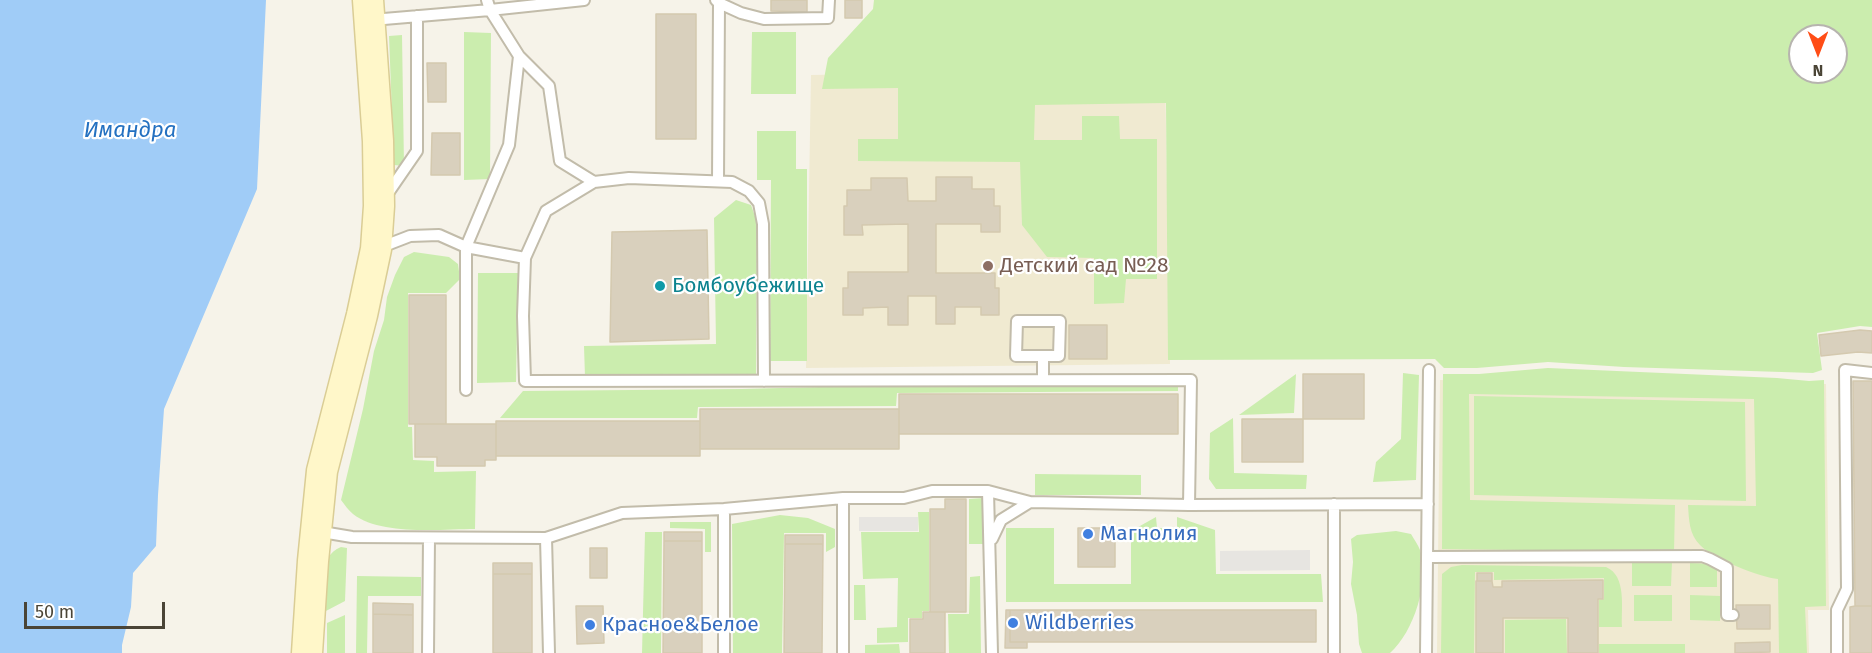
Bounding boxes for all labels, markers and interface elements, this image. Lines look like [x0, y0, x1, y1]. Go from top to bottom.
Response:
north arrow [1788, 24, 1848, 84]
text: N [1813, 61, 1823, 80]
water label: Имандра [84, 118, 176, 144]
place label: Детский сад №28 [1000, 253, 1168, 279]
marker: Детский сад №28 [981, 259, 995, 273]
place label: Бомбоубежище [672, 273, 824, 299]
marker: Бомбоубежище [653, 279, 667, 293]
place label: Магнолия [1100, 521, 1198, 547]
marker: Магнолия [1081, 527, 1095, 541]
scale bar [27, 590, 168, 628]
text: 50 m [35, 601, 74, 623]
place label: Wildberries [1025, 610, 1134, 636]
place label: Красное&Белое [602, 612, 759, 638]
marker: Wildberries [1006, 616, 1020, 630]
marker: Красное&Белое [583, 618, 597, 632]

